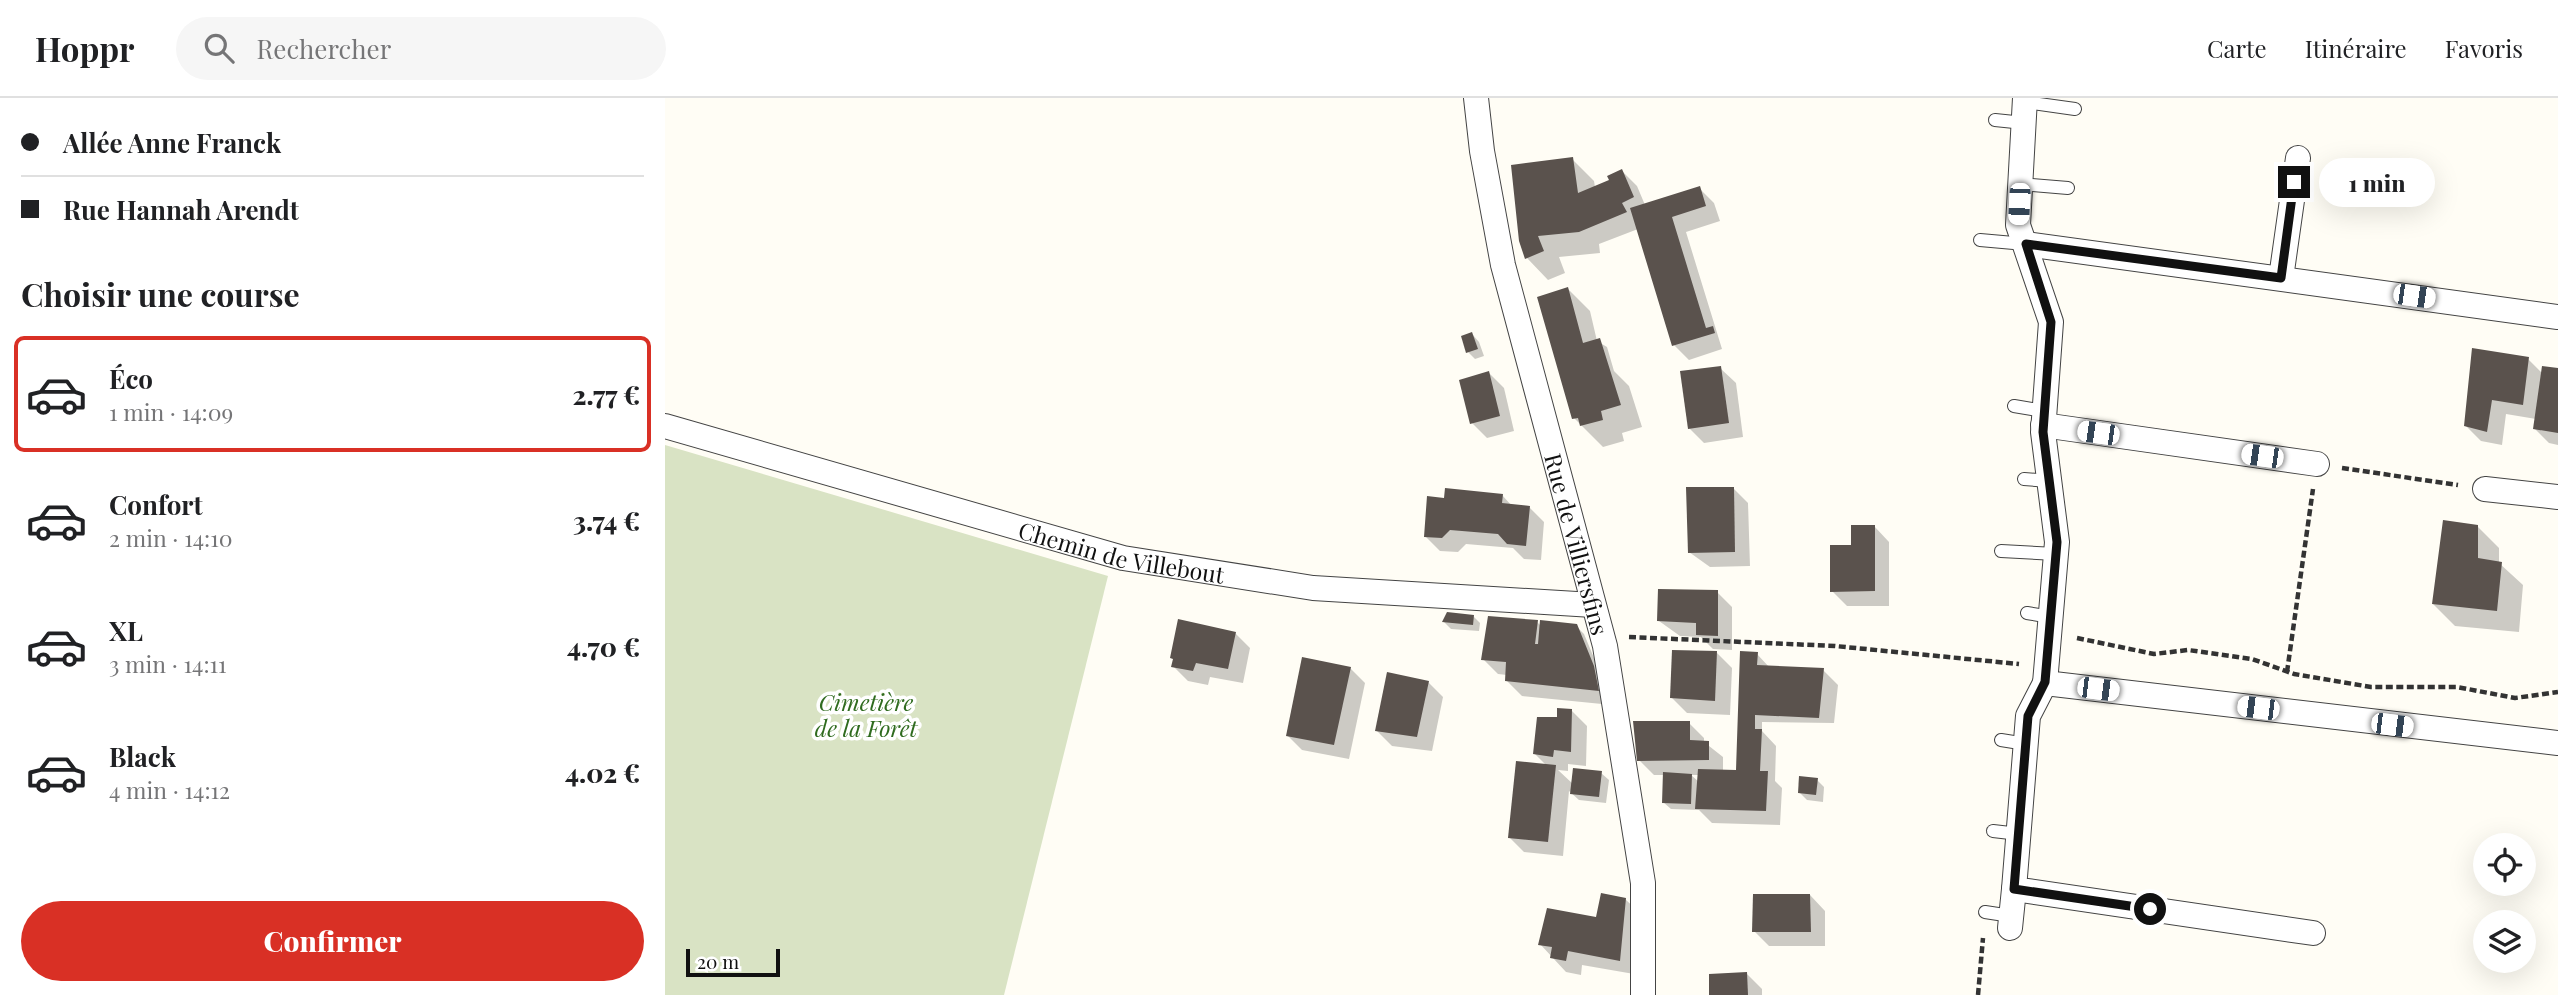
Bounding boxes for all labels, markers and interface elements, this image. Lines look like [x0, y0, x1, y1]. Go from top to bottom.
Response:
search box [176, 17, 666, 80]
text: Hoppr [35, 26, 134, 70]
icon: search [200, 29, 238, 67]
text: Rechercher [256, 31, 391, 66]
text: Carte [2207, 32, 2267, 64]
text: Itinéraire [2305, 32, 2407, 64]
text: Favoris [2445, 32, 2523, 64]
text: Allée Anne Franck [63, 125, 281, 160]
callout: 1 min [2319, 158, 2434, 206]
route end [2278, 166, 2310, 198]
text: 1 min [2349, 167, 2405, 198]
car [2008, 182, 2031, 226]
text: Rue Hannah Arendt [63, 192, 299, 227]
text: Choisir une course [21, 272, 300, 315]
car [2392, 283, 2437, 309]
text: Éco [109, 361, 153, 396]
icon: car [25, 363, 88, 426]
text: 2.77 € [573, 377, 640, 412]
text: 1 min · 14:09 [109, 396, 233, 427]
car [2076, 420, 2121, 446]
car [2240, 443, 2285, 469]
street label: Rue de Villiersfins [1539, 450, 1617, 638]
text: Confort [109, 487, 203, 522]
icon: car [25, 489, 88, 552]
text: 3.74 € [573, 503, 640, 538]
street label: Chemin de Villebout [1015, 513, 1227, 589]
text: 2 min · 14:10 [109, 522, 232, 553]
text: XL [109, 613, 143, 648]
icon: car [25, 615, 88, 678]
text: 4.70 € [567, 629, 640, 664]
text: 3 min · 14:11 [109, 648, 227, 679]
car [2076, 676, 2121, 702]
park label: Cimetière de la Forêt [815, 686, 919, 743]
car [2236, 695, 2281, 721]
car [2370, 712, 2415, 738]
text: Black [109, 739, 176, 774]
icon: car [25, 741, 88, 804]
text: 4.02 € [565, 755, 640, 790]
text: 4 min · 14:12 [109, 774, 230, 805]
map controls [2473, 833, 2536, 973]
button: locate [2473, 833, 2536, 896]
route start [2134, 893, 2166, 925]
button: Confirmer [21, 901, 644, 981]
button: layers [2473, 910, 2536, 973]
scale bar [686, 946, 781, 978]
text: 20 m [697, 948, 739, 974]

